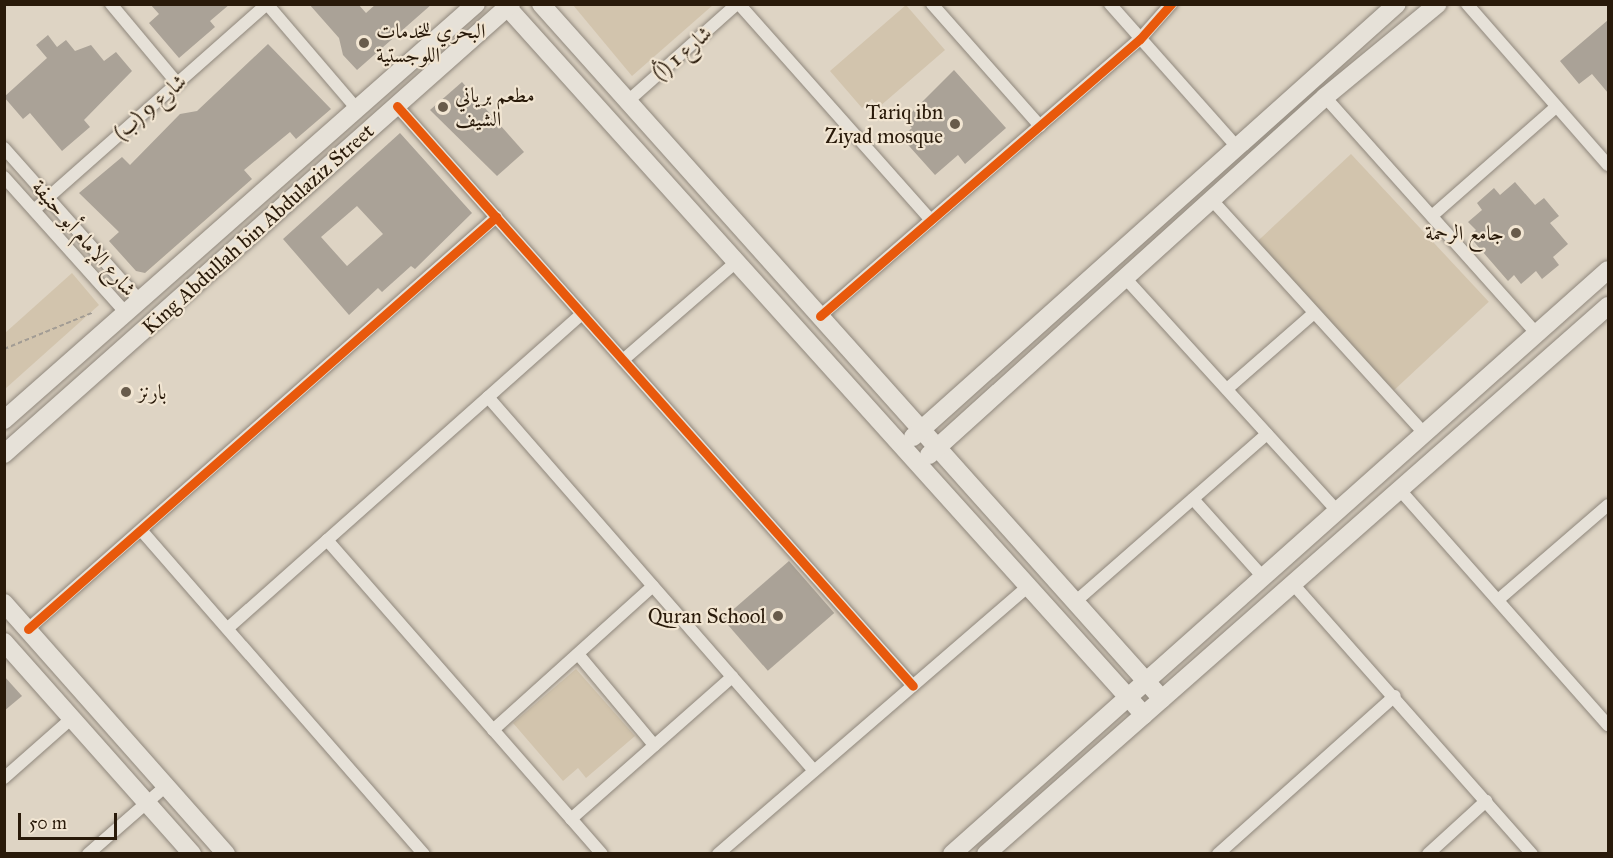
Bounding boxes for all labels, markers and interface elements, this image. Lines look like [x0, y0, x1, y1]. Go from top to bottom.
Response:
place label: البحري للخدمات اللوجستية [376, 18, 485, 68]
street label: شارع 1 (أ) [647, 20, 717, 86]
marker: البحري للخدمات اللوجستية [357, 36, 371, 50]
street label: شارع 9 (ب) [109, 69, 191, 145]
place label: مطعم برياني الشيف [455, 82, 535, 132]
place label: Tariq ibn Ziyad mosque [825, 99, 943, 149]
marker: مطعم برياني الشيف [436, 100, 450, 114]
marker: Tariq ibn Ziyad mosque [948, 117, 962, 131]
street label: King Abdullah bin Abdulaziz Street [137, 118, 379, 340]
street label: شارع الإمام أبو حنيفة [26, 174, 142, 302]
place label: جامع الرحمة [1425, 220, 1504, 246]
marker: جامع الرحمة [1509, 226, 1523, 240]
place label: بارنز [138, 379, 167, 405]
marker: بارنز [119, 385, 133, 399]
place label: Quran School [648, 603, 766, 629]
marker: Quran School [771, 609, 785, 623]
scale bar [21, 801, 120, 839]
text: 50 m [29, 812, 67, 834]

